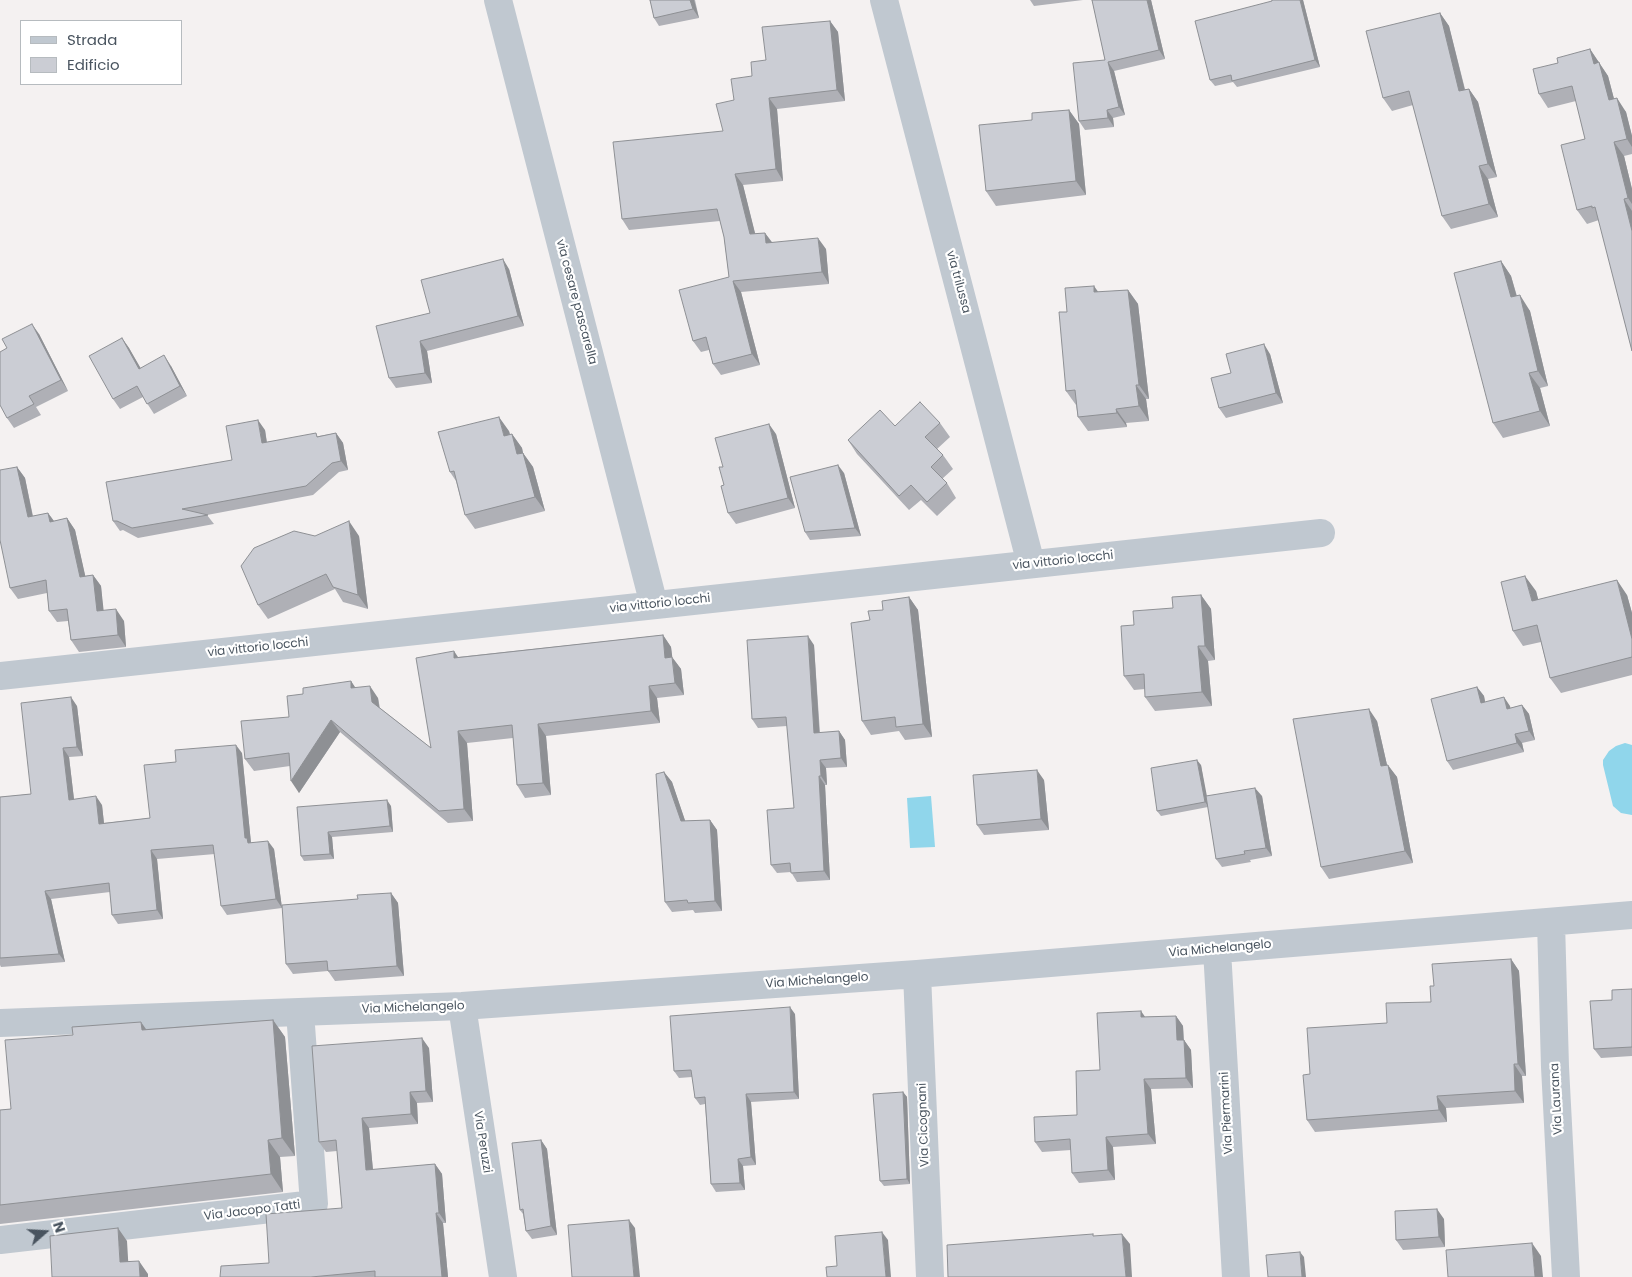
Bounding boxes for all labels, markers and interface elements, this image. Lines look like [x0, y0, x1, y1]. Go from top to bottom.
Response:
legend [20, 20, 182, 85]
text: Strada [67, 29, 117, 50]
text: Edificio [67, 54, 120, 75]
street label: via cesare pascarella [552, 238, 600, 366]
street label: via trilussa [943, 249, 973, 315]
street label: via vittorio locchi [1012, 549, 1114, 573]
street label: via vittorio locchi [609, 592, 711, 616]
street label: via vittorio locchi [207, 636, 309, 660]
street label: Via Michelangelo [1168, 937, 1272, 961]
street label: Via Michelangelo [765, 970, 869, 992]
street label: Via Michelangelo [361, 999, 465, 1017]
street label: Via Laurana [1548, 1063, 1566, 1135]
street label: Via Piermarini [1218, 1071, 1236, 1155]
street label: Via Cicognani [915, 1083, 933, 1167]
street label: Via Peruzzi [470, 1110, 494, 1174]
street label: Via Jacopo Tatti [203, 1198, 301, 1224]
north arrow [20, 1207, 70, 1257]
text: N [48, 1219, 70, 1235]

